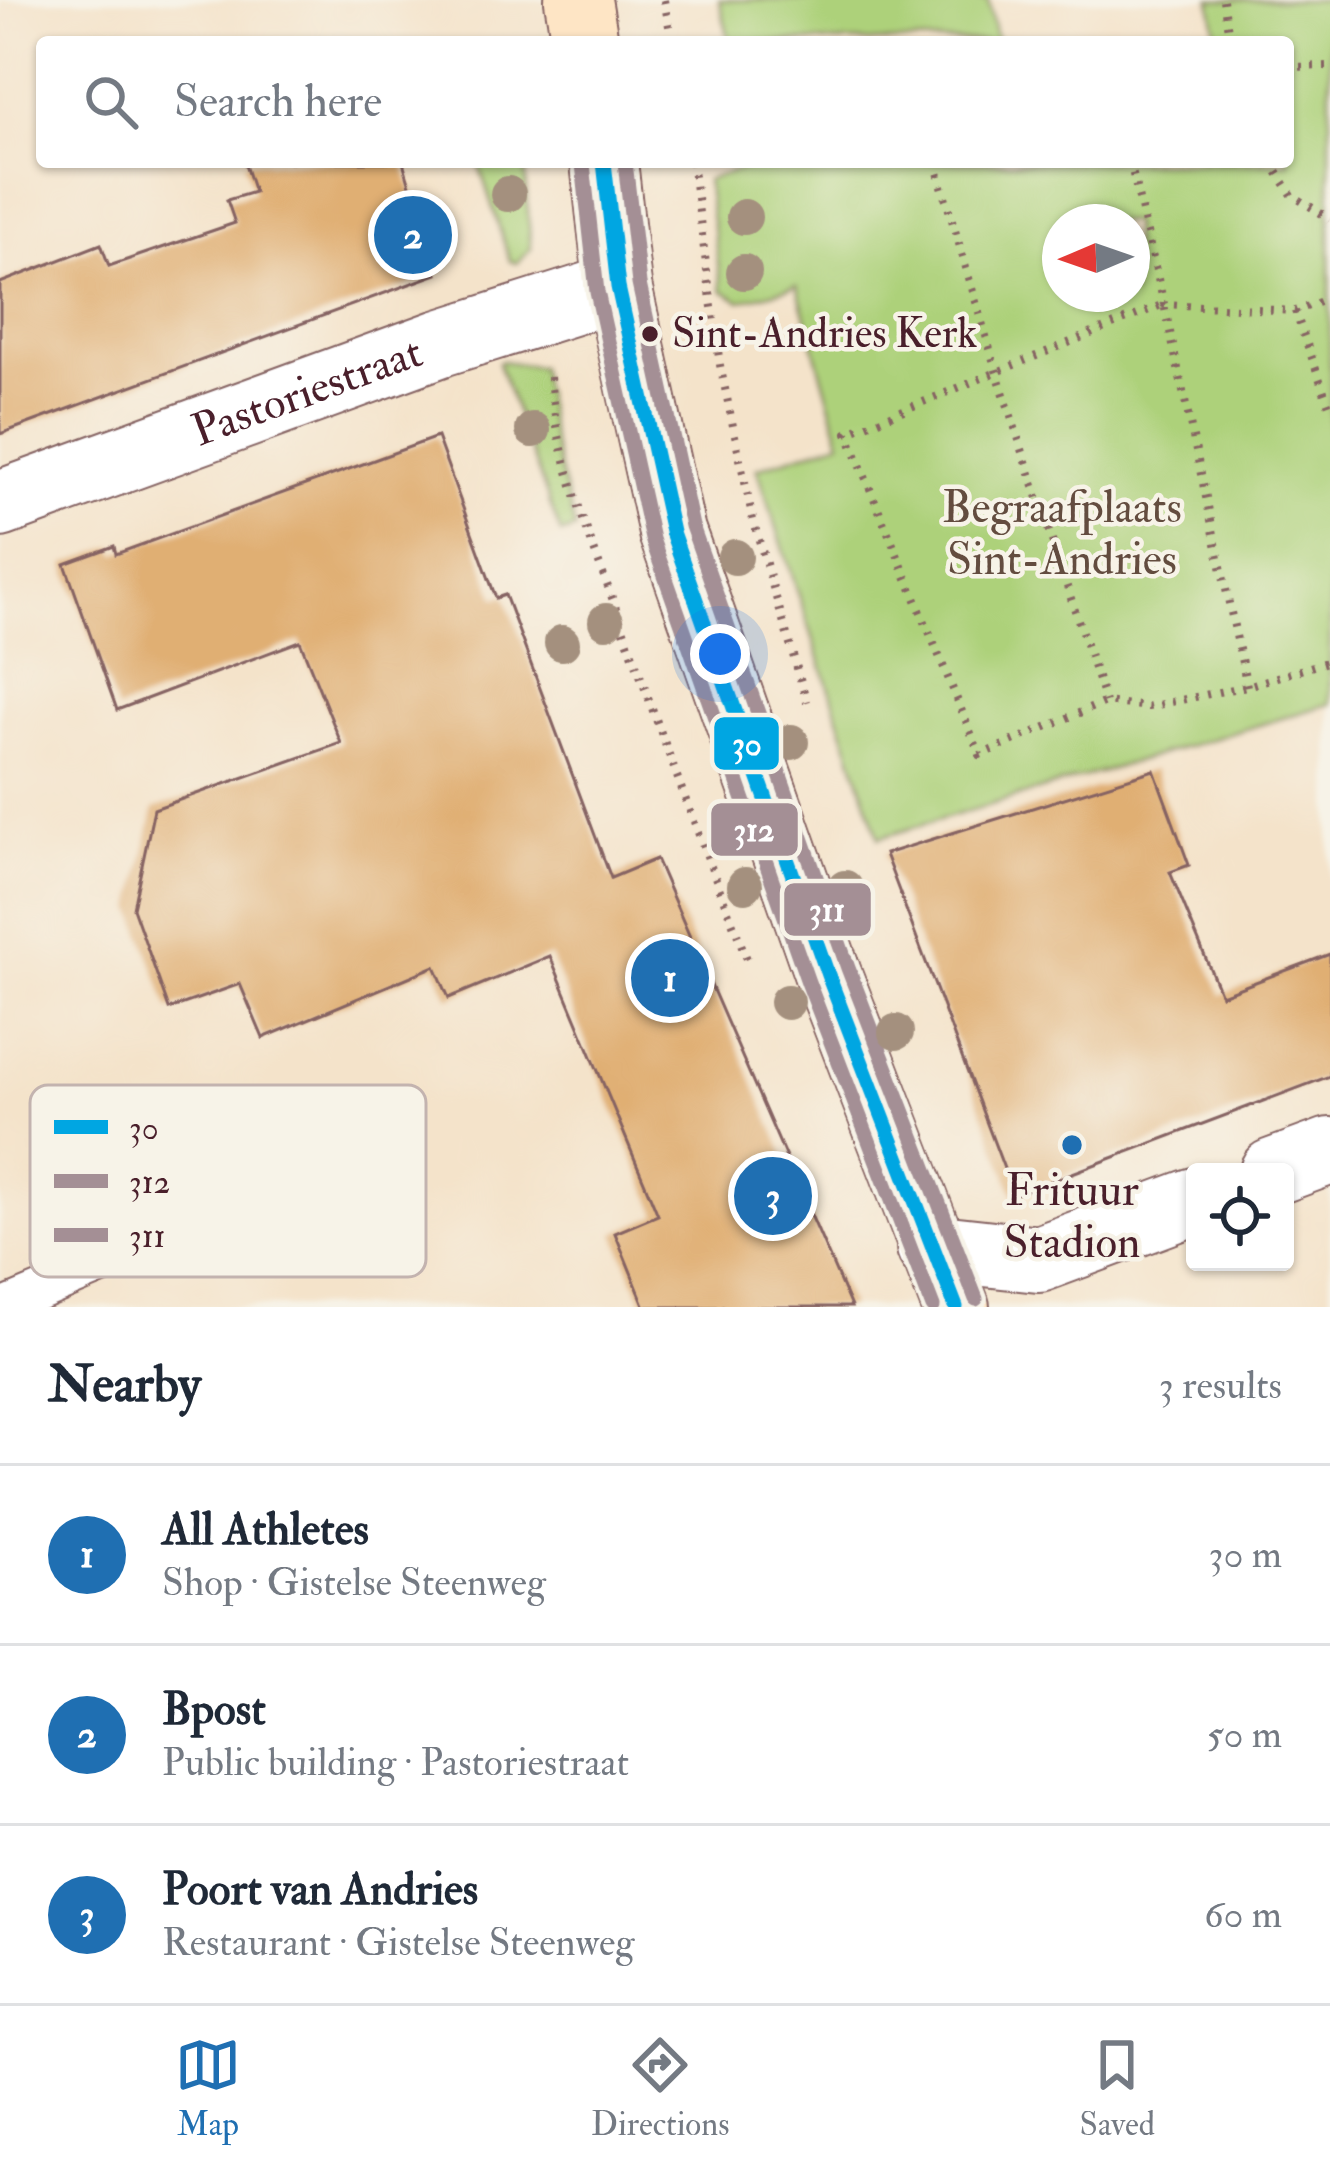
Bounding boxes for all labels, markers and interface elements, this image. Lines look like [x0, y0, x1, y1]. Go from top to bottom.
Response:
search box [36, 36, 1294, 168]
icon: search [78, 69, 144, 135]
text: Search here [174, 74, 382, 130]
pin: 2 [374, 190, 452, 280]
north arrow [1042, 204, 1150, 312]
place label: Sint-Andries Kerk [672, 308, 977, 360]
marker: Sint-Andries Kerk [639, 323, 661, 345]
street label: Pastoriestraat [184, 324, 430, 460]
park label: Begraafplaats Sint-Andries [942, 480, 1182, 588]
your location [690, 624, 750, 684]
line badge: 30 [712, 715, 781, 772]
text: 30 [732, 724, 762, 765]
line badge: 312 [709, 801, 800, 858]
text: 312 [733, 810, 775, 851]
line badge: 311 [782, 881, 873, 938]
text: 311 [809, 890, 845, 931]
pin: 1 [631, 933, 709, 1023]
legend [30, 1085, 426, 1277]
text: 30 [129, 1108, 159, 1149]
marker: Frituur Stadion [1059, 1132, 1085, 1158]
pin: 3 [734, 1151, 812, 1241]
text: 312 [129, 1162, 170, 1203]
place label: Frituur Stadion [1004, 1163, 1140, 1271]
map controls [1186, 1163, 1294, 1271]
button: locate [1186, 1163, 1294, 1271]
text: 311 [129, 1216, 165, 1257]
text: Nearby [48, 1353, 201, 1417]
text: 3 results [1159, 1361, 1282, 1410]
text: All Athletes [162, 1502, 369, 1558]
text: 1 [80, 1530, 94, 1579]
text: 30 m [1209, 1530, 1282, 1579]
text: Shop · Gistelse Steenweg [162, 1558, 546, 1607]
text: Bpost [162, 1682, 266, 1738]
text: 2 [77, 1710, 97, 1759]
text: 50 m [1207, 1710, 1282, 1759]
text: Public building · Pastoriestraat [162, 1738, 629, 1787]
text: Poort van Andries [162, 1862, 478, 1918]
text: 3 [80, 1890, 94, 1939]
text: 60 m [1204, 1890, 1282, 1939]
text: Restaurant · Gistelse Steenweg [162, 1918, 635, 1967]
tab: Map [175, 2032, 241, 2145]
tab: Directions [591, 2032, 730, 2145]
tab: Saved [1080, 2032, 1155, 2145]

